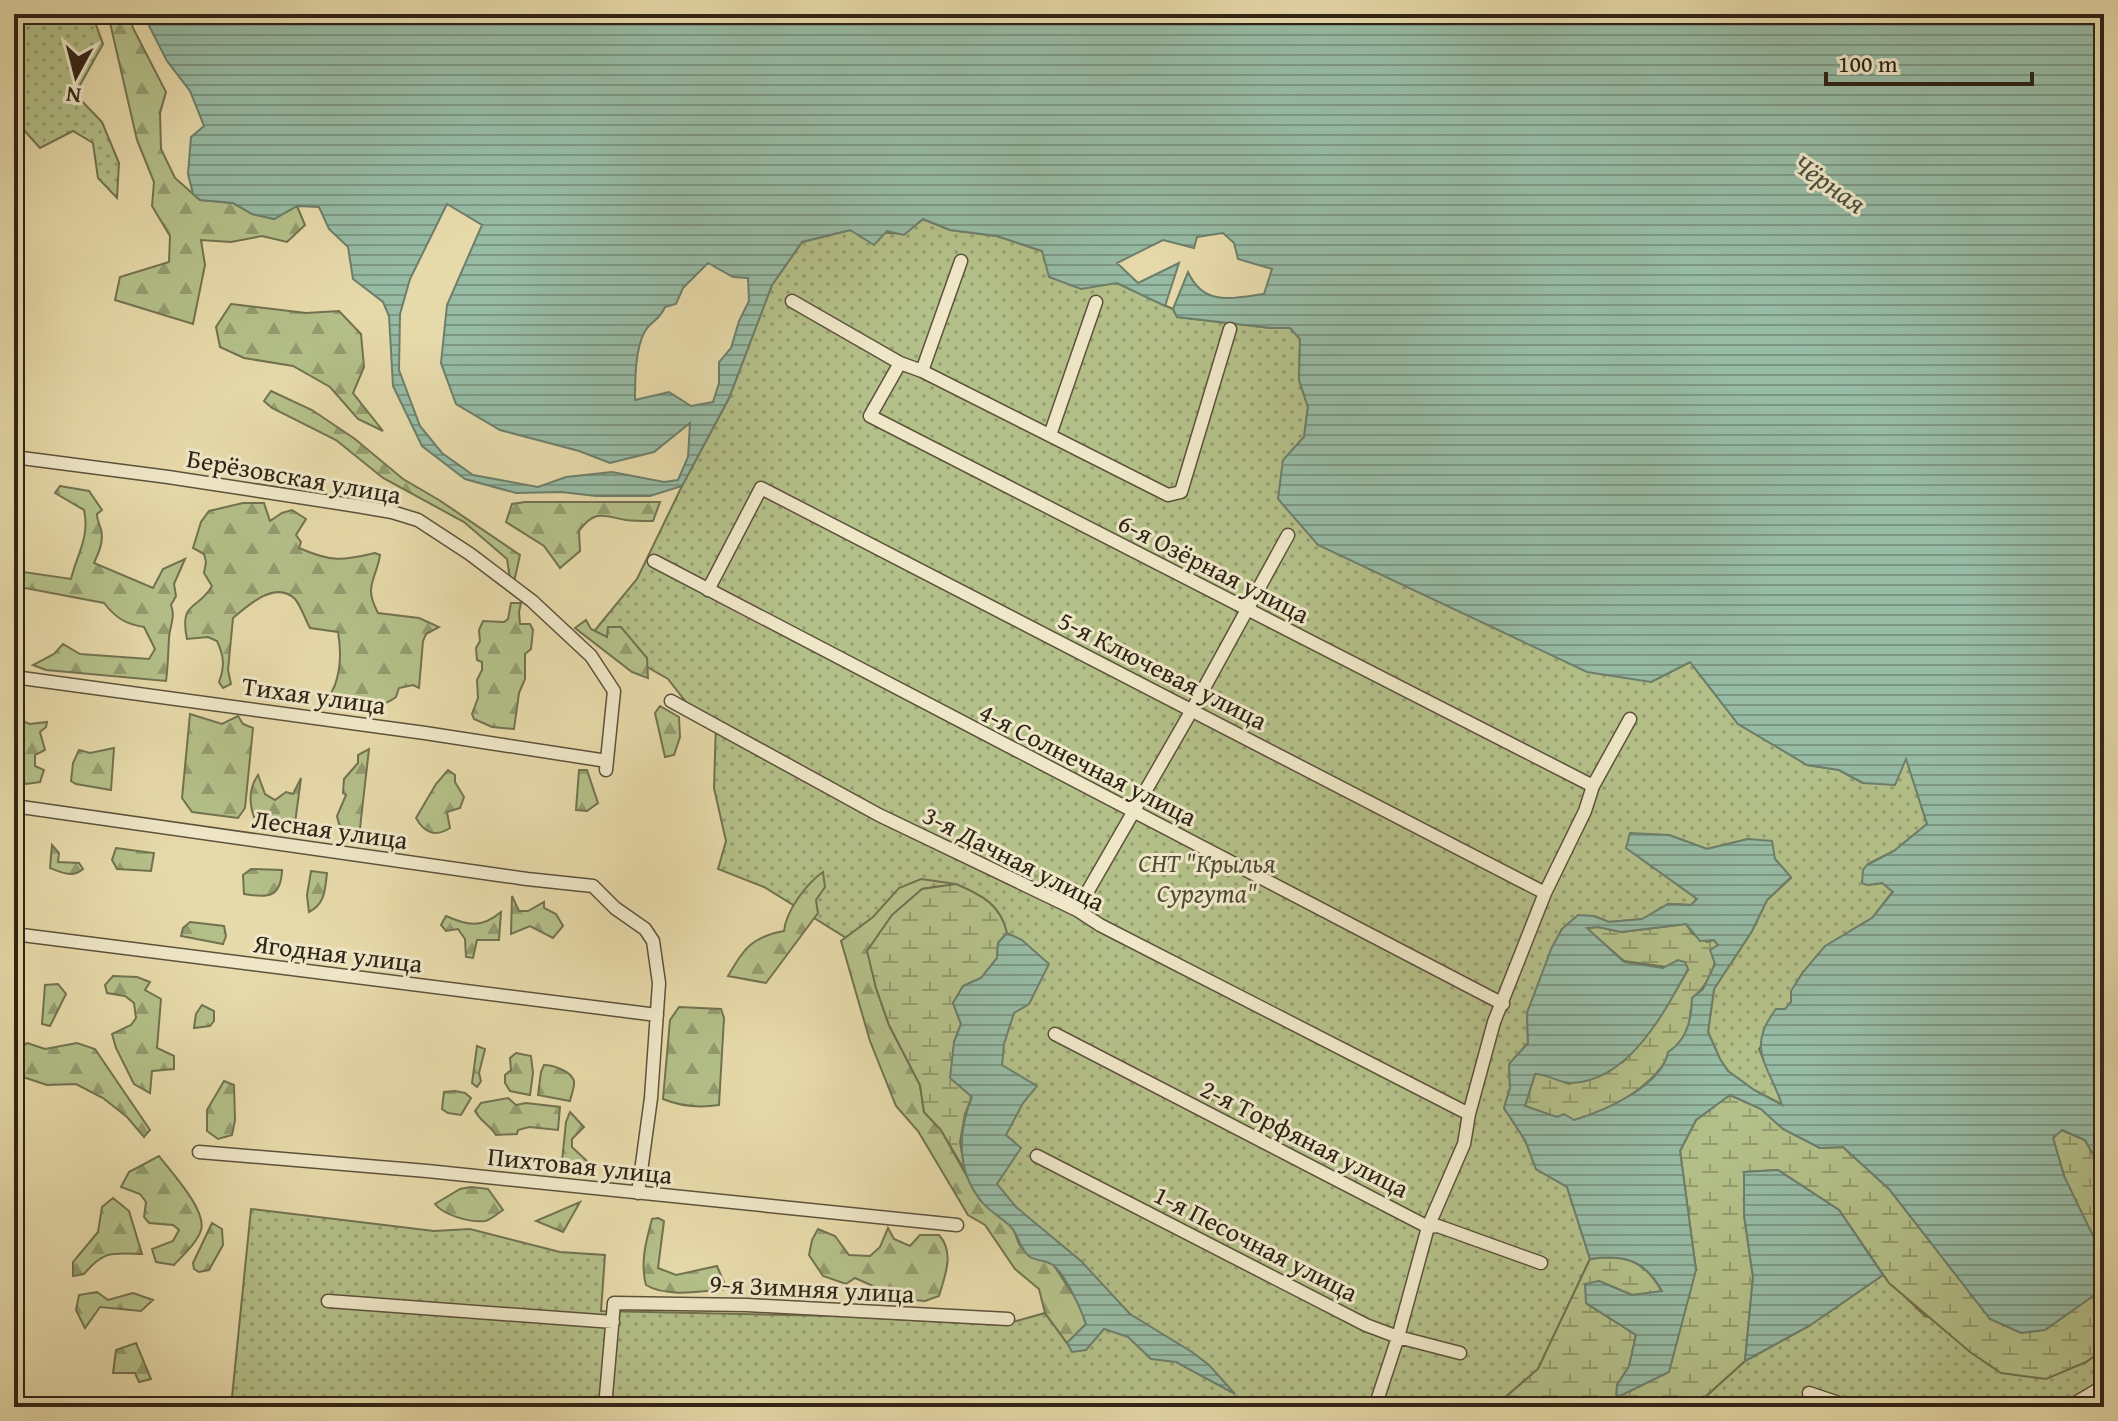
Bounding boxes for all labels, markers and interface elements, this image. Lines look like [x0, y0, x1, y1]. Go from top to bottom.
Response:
north arrow [36, 36, 116, 116]
scale bar [1826, 36, 2032, 86]
text: 100 m [1838, 46, 1898, 81]
text: N [64, 79, 83, 113]
water label: Чёрная [1785, 143, 1875, 223]
street label: Берёзовская улица [184, 438, 405, 514]
street label: 6-я Озёрная улица [1112, 503, 1317, 633]
street label: 5-я Ключевая улица [1052, 600, 1275, 740]
street label: Тихая улица [240, 666, 389, 724]
street label: 4-я Солнечная улица [972, 692, 1204, 836]
street label: 3-я Дачная улица [916, 795, 1112, 921]
street label: Лесная улица [250, 799, 411, 859]
park label: CНТ "Крылья Сургута" [1138, 843, 1276, 912]
street label: Ягодная улица [250, 923, 425, 983]
street label: 2-я Торфяная улица [1194, 1069, 1417, 1208]
street label: Пихтовая улица [486, 1136, 675, 1194]
street label: 1-я Песочная улица [1147, 1175, 1365, 1312]
street label: 9-я Зимняя улица [709, 1263, 916, 1313]

